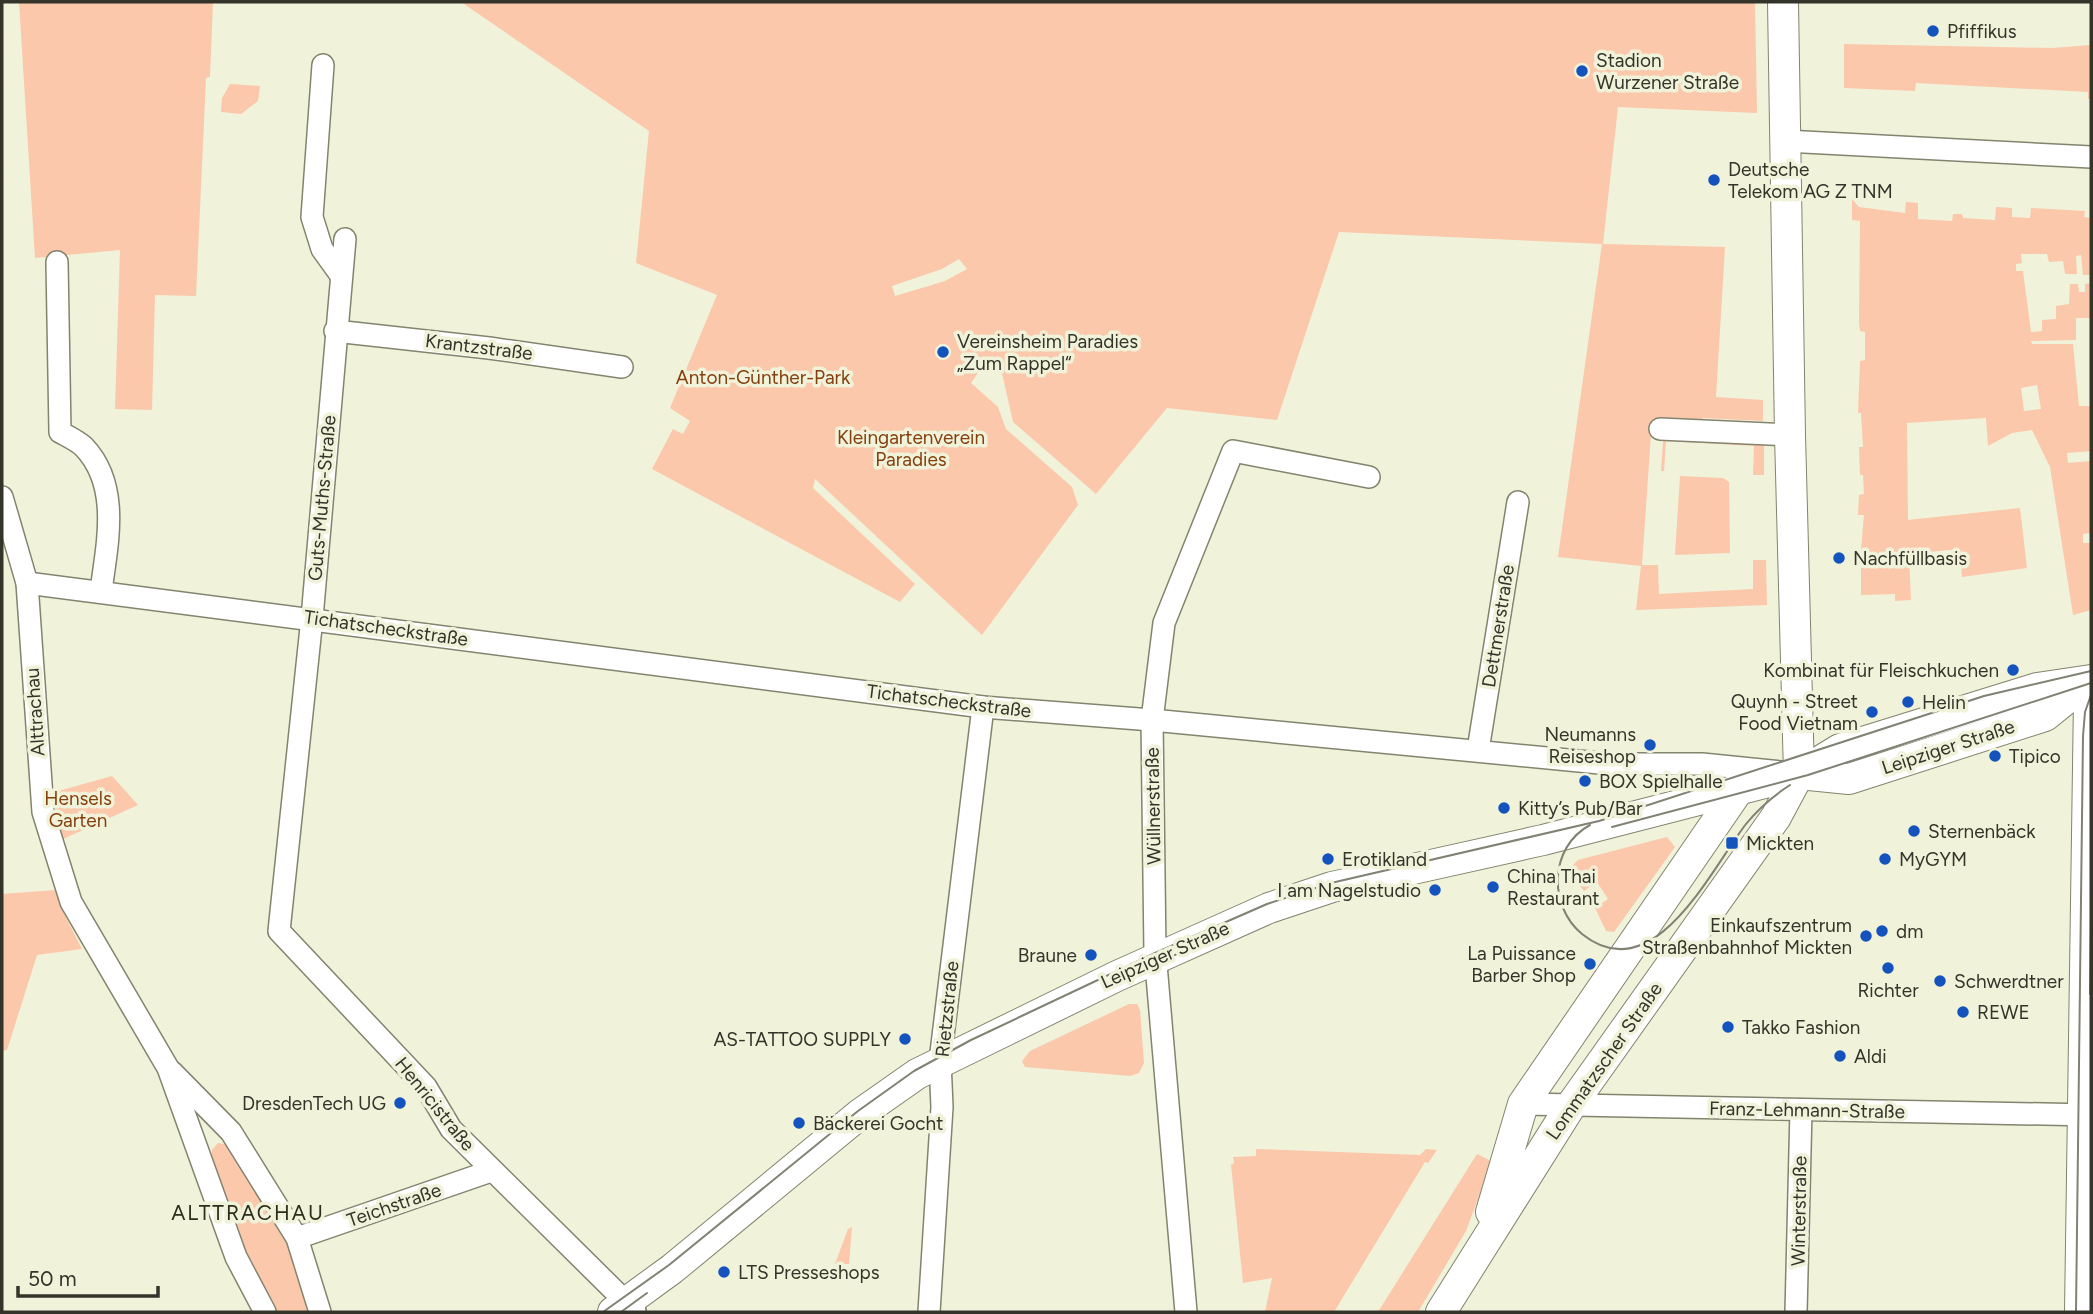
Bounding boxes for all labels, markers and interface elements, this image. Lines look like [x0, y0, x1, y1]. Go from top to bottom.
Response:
place label: Pfiffikus [1947, 20, 2017, 43]
marker: Pfiffikus [1925, 23, 1941, 39]
place label: Stadion Wurzener Straße [1596, 49, 1739, 94]
marker: Stadion Wurzener Straße [1574, 63, 1590, 79]
place label: Deutsche Telekom AG Z TNM [1728, 158, 1893, 203]
marker: Deutsche Telekom AG Z TNM [1706, 172, 1722, 188]
street label: Krantzstraße [424, 329, 534, 365]
place label: Vereinsheim Paradies „Zum Rappel“ [957, 330, 1138, 375]
marker: Vereinsheim Paradies „Zum Rappel“ [935, 344, 951, 360]
park label: Anton-Günther-Park [676, 366, 851, 389]
street label: Guts-Muths-Straße [303, 414, 341, 582]
park label: Kleingartenverein Paradies [837, 426, 985, 471]
place label: Nachfüllbasis [1853, 547, 1967, 570]
marker: Nachfüllbasis [1831, 550, 1847, 566]
street label: Dettmerstraße [1477, 563, 1519, 689]
street label: Tichatscheckstraße [302, 605, 470, 651]
place label: Kombinat für Fleischkuchen [1763, 659, 1999, 682]
marker: Kombinat für Fleischkuchen [2005, 662, 2021, 678]
street label: Alttrachau [20, 667, 50, 757]
street label: Tichatscheckstraße [865, 680, 1033, 722]
place label: Quynh - Street Food Vietnam [1731, 690, 1858, 735]
place label: Helin [1922, 691, 1966, 714]
marker: Helin [1900, 694, 1916, 710]
marker: Quynh - Street Food Vietnam [1864, 704, 1880, 720]
street label: Leipziger Straße [1879, 715, 2017, 779]
place label: Neumanns Reiseshop [1544, 723, 1636, 768]
marker: Neumanns Reiseshop [1642, 737, 1658, 753]
place label: Tipico [2009, 745, 2061, 768]
street label: Wüllnerstraße [1140, 747, 1166, 865]
marker: Tipico [1987, 748, 2003, 764]
place label: BOX Spielhalle [1599, 770, 1723, 793]
marker: BOX Spielhalle [1577, 773, 1593, 789]
park label: Hensels Garten [44, 787, 112, 832]
place label: Kitty’s Pub/Bar [1518, 797, 1643, 820]
marker: Kitty’s Pub/Bar [1496, 800, 1512, 816]
place label: Sternenbäck [1928, 820, 2036, 843]
marker: Sternenbäck [1906, 823, 1922, 839]
place label: Mickten [1746, 832, 1814, 855]
marker: Mickten [1724, 835, 1740, 851]
place label: Erotikland [1342, 848, 1427, 871]
place label: MyGYM [1899, 848, 1967, 871]
marker: Erotikland [1320, 851, 1336, 867]
marker: MyGYM [1877, 851, 1893, 867]
place label: China Thai Restaurant [1507, 865, 1599, 910]
place label: I am Nagelstudio [1277, 879, 1421, 902]
marker: China Thai Restaurant [1485, 879, 1501, 895]
marker: I am Nagelstudio [1427, 882, 1443, 898]
place label: Einkaufszentrum Straßenbahnhof Mickten [1642, 914, 1852, 959]
street label: Leipziger Straße [1097, 916, 1233, 994]
place label: dm [1896, 920, 1923, 943]
marker: dm [1874, 923, 1890, 939]
marker: Einkaufszentrum Straßenbahnhof Mickten [1858, 928, 1874, 944]
place label: La Puissance Barber Shop [1467, 942, 1576, 987]
place label: Braune [1018, 944, 1077, 967]
marker: Braune [1083, 947, 1099, 963]
marker: La Puissance Barber Shop [1582, 956, 1598, 972]
street label: Rietzstraße [931, 960, 963, 1058]
marker: Richter [1880, 960, 1896, 976]
place label: Schwerdtner [1954, 970, 2064, 993]
marker: Schwerdtner [1932, 973, 1948, 989]
street label: Lommatzscher Straße [1541, 978, 1667, 1144]
place label: Richter [1857, 979, 1919, 1002]
place label: REWE [1977, 1001, 2030, 1024]
marker: REWE [1955, 1004, 1971, 1020]
place label: Takko Fashion [1742, 1016, 1860, 1039]
marker: Takko Fashion [1720, 1019, 1736, 1035]
place label: AS-TATTOO SUPPLY [713, 1028, 892, 1051]
marker: AS-TATTOO SUPPLY [897, 1031, 913, 1047]
place label: Aldi [1854, 1045, 1887, 1068]
marker: Aldi [1832, 1048, 1848, 1064]
street label: Henricistraße [390, 1052, 480, 1156]
place label: DresdenTech UG [242, 1092, 386, 1115]
marker: DresdenTech UG [392, 1095, 408, 1111]
street label: Franz-Lehmann-Straße [1709, 1097, 1905, 1123]
place label: Bäckerei Gocht [813, 1112, 943, 1135]
marker: Bäckerei Gocht [791, 1115, 807, 1131]
street label: Winterstraße [1787, 1156, 1811, 1266]
street label: Teichstraße [344, 1178, 444, 1232]
district label: ALTTRACHAU [171, 1200, 325, 1225]
scale bar [18, 1254, 158, 1298]
place label: LTS Presseshops [738, 1261, 880, 1284]
marker: LTS Presseshops [716, 1264, 732, 1280]
text: 50 m [28, 1266, 77, 1291]

